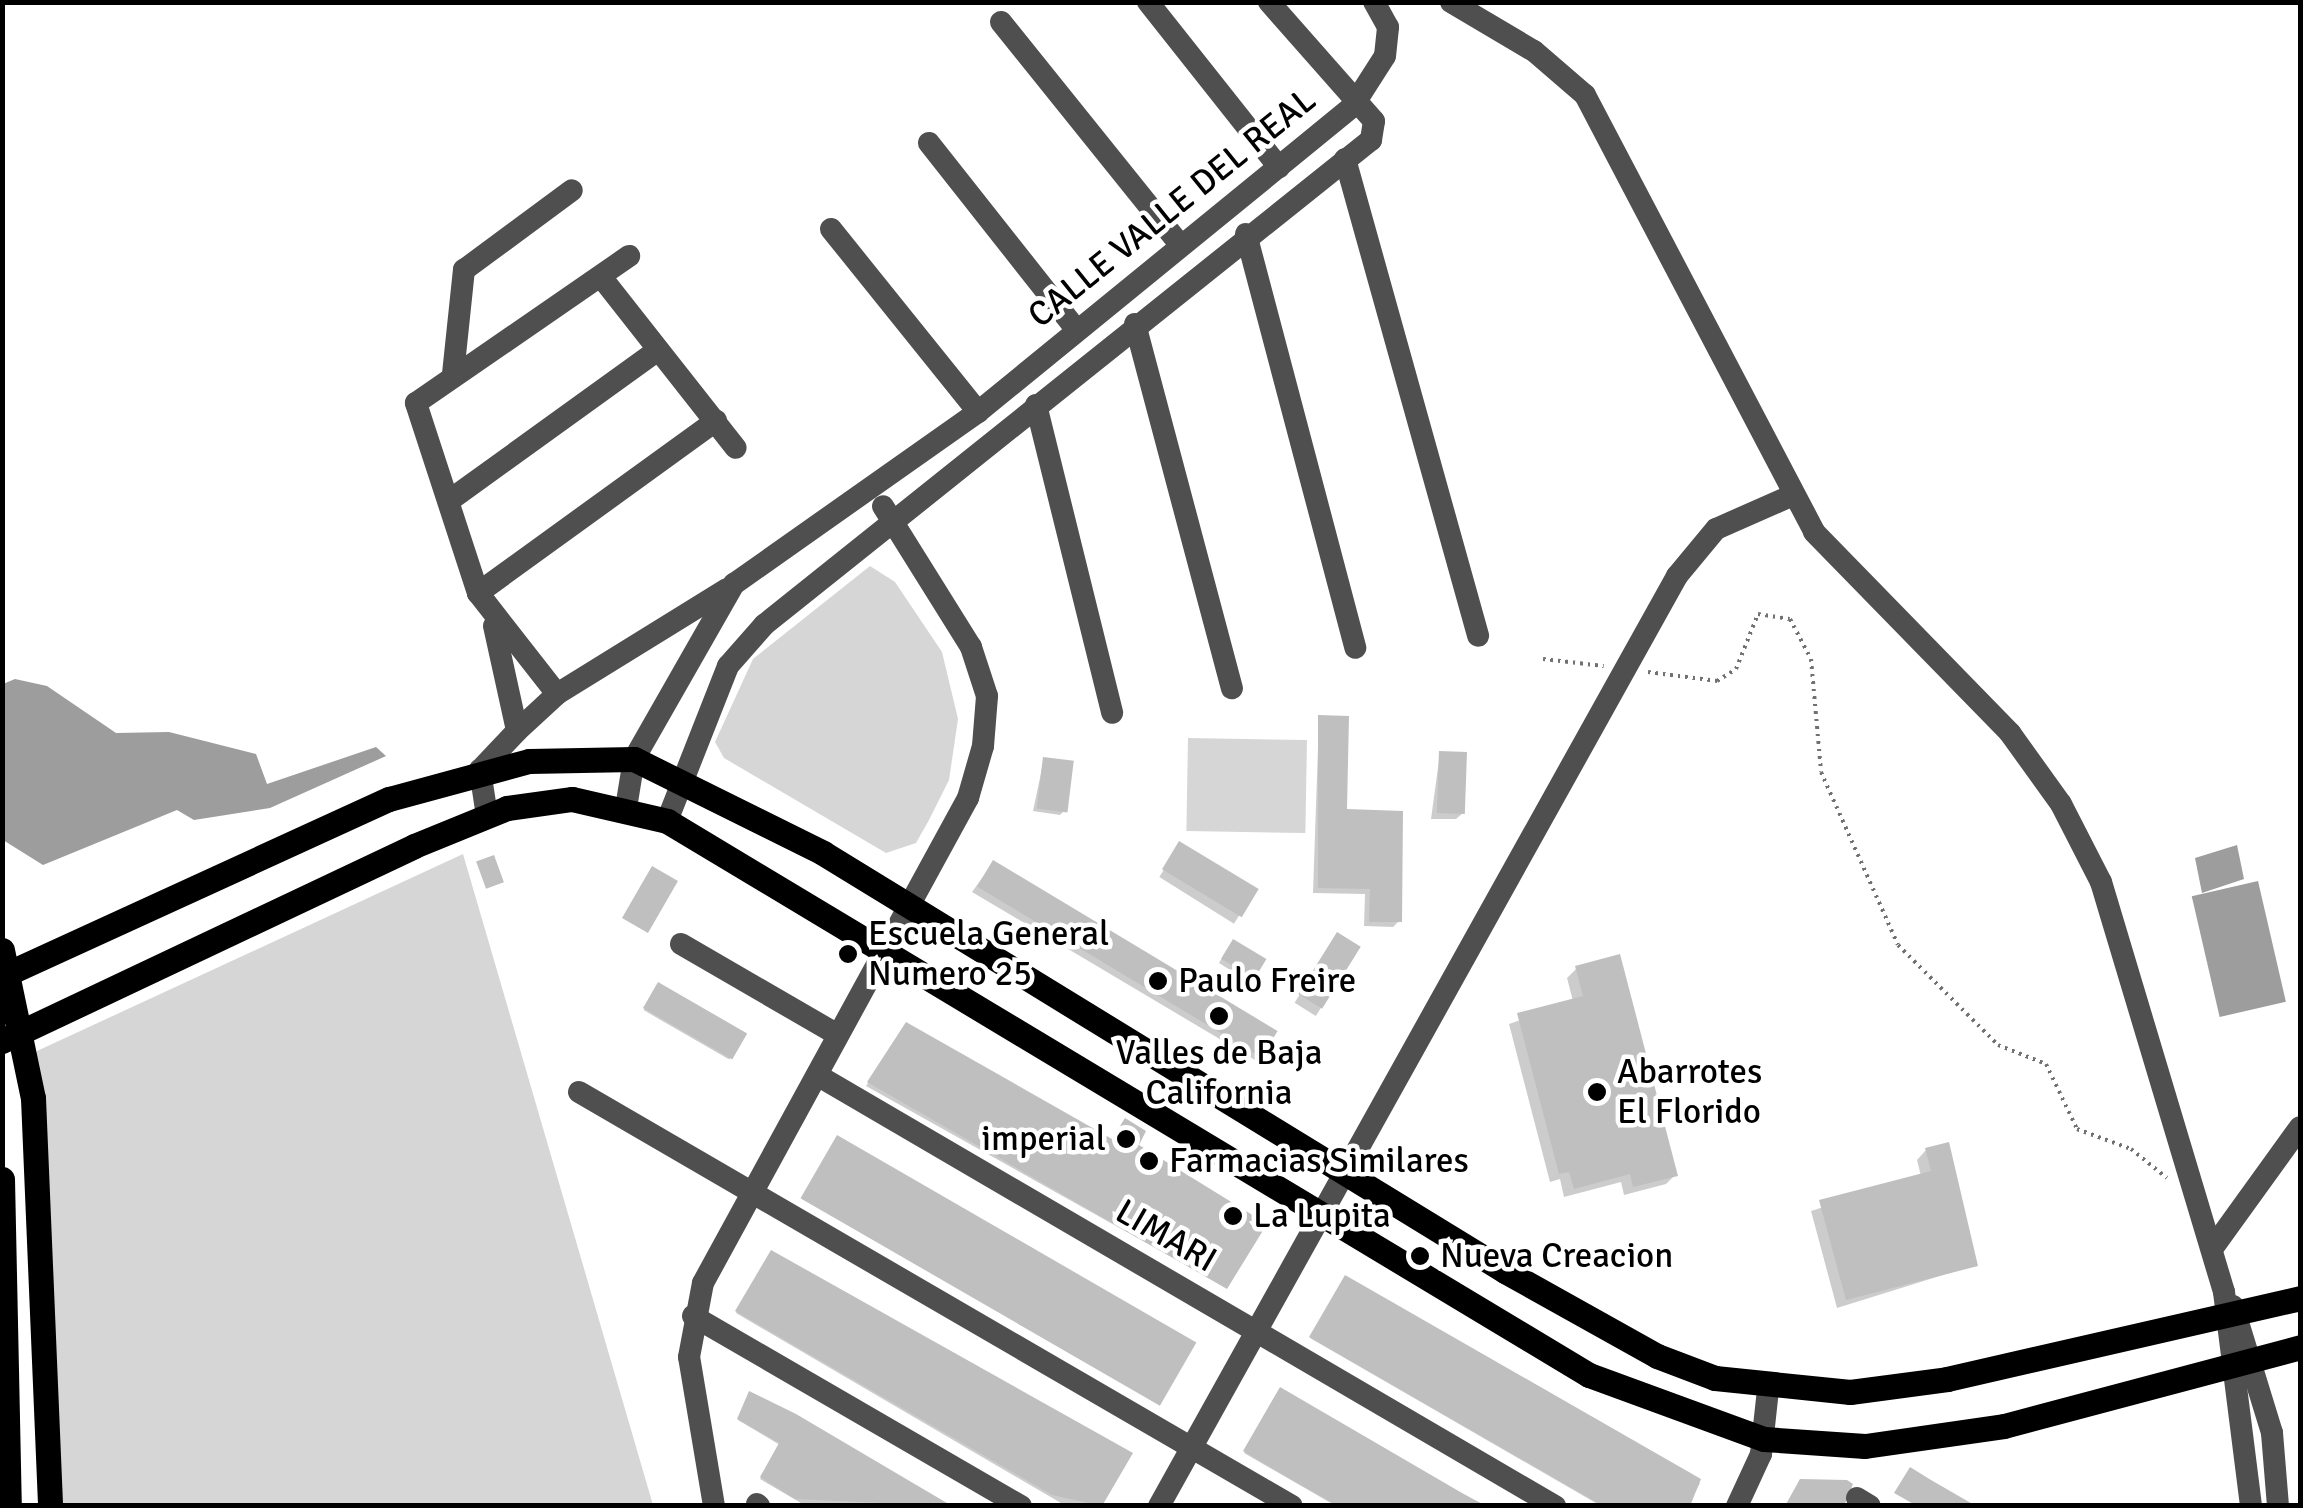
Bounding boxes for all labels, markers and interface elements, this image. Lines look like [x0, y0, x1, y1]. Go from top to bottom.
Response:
street label: CALLE VALLE DEL REAL [1020, 79, 1324, 337]
place label: Escuela General Numero 25 [868, 913, 1109, 995]
marker: Escuela General Numero 25 [837, 943, 859, 965]
place label: Paulo Freire [1178, 960, 1356, 1002]
marker: Paulo Freire [1147, 970, 1169, 992]
marker: Valles de Baja California [1208, 1005, 1230, 1027]
place label: Valles de Baja California [1115, 1032, 1323, 1114]
place label: Abarrotes El Florido [1617, 1051, 1762, 1133]
marker: Abarrotes El Florido [1586, 1081, 1608, 1103]
place label: imperial [982, 1118, 1106, 1160]
marker: imperial [1115, 1128, 1137, 1150]
place label: Farmacias Similares [1169, 1140, 1469, 1182]
marker: Farmacias Similares [1138, 1150, 1160, 1172]
street label: LIMARI [1108, 1191, 1224, 1281]
place label: La Lupita [1253, 1195, 1391, 1237]
marker: La Lupita [1222, 1205, 1244, 1227]
place label: Nueva Creacion [1440, 1235, 1673, 1277]
marker: Nueva Creacion [1409, 1245, 1431, 1267]

